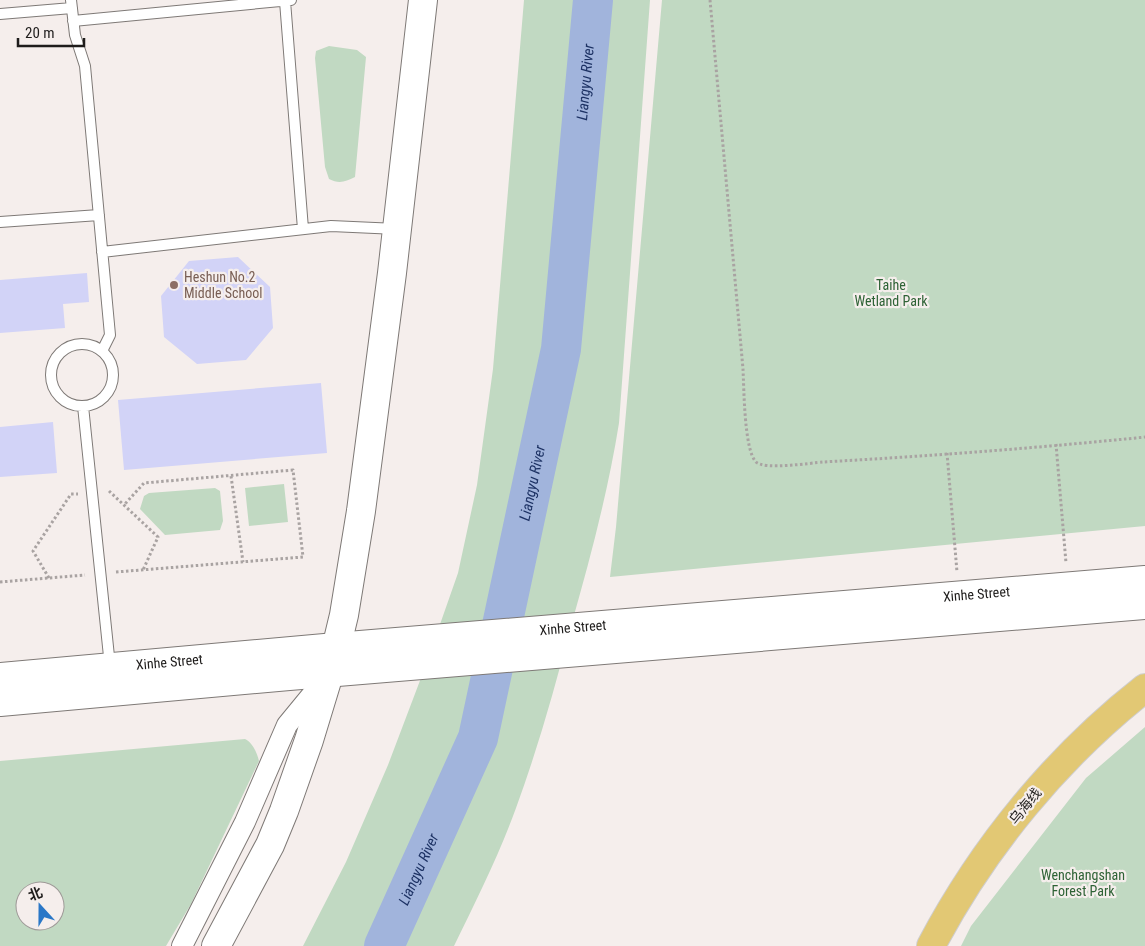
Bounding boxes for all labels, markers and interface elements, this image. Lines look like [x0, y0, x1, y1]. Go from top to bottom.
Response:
scale bar [18, 15, 84, 47]
text: 20 m [25, 24, 55, 42]
water label: Liangyu River [573, 43, 598, 121]
place label: Heshun No.2 Middle School [184, 269, 262, 301]
park label: Taihe Wetland Park [855, 277, 928, 309]
marker: Heshun No.2 Middle School [168, 279, 180, 291]
water label: Liangyu River [516, 443, 549, 522]
street label: Xinhe Street [942, 583, 1011, 605]
street label: Xinhe Street [539, 617, 607, 638]
street label: Xinhe Street [135, 651, 203, 673]
street label: 乌海线 [1006, 785, 1044, 827]
water label: Liangyu River [395, 830, 443, 908]
park label: Wenchangshan Forest Park [1041, 867, 1125, 899]
north arrow [15, 881, 65, 931]
text: 北 [26, 884, 45, 904]

